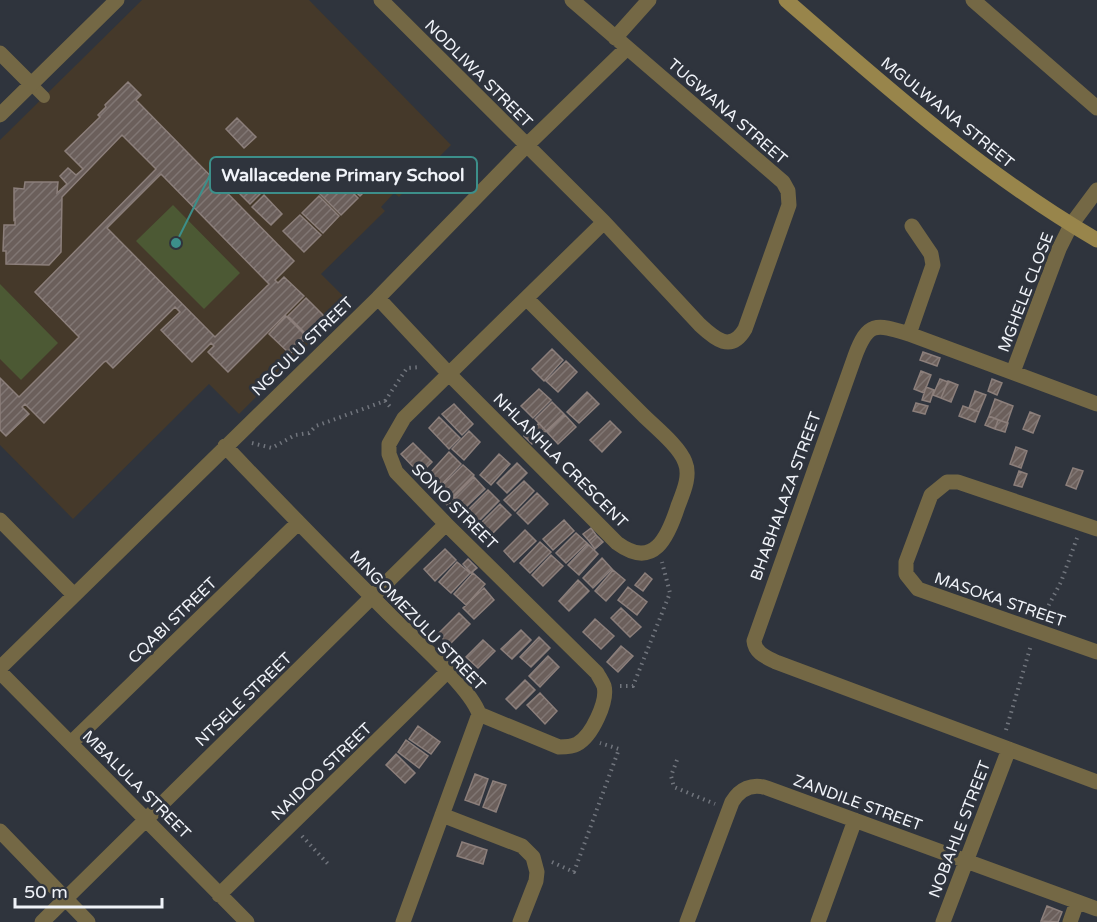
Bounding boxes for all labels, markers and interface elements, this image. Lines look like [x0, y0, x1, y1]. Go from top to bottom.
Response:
street label: NODLIWA STREET [420, 16, 537, 132]
street label: MGULWANA STREET [877, 53, 1018, 173]
street label: TUGWANA STREET [664, 54, 791, 169]
callout: Wallacedene Primary School [210, 157, 477, 193]
text: Wallacedene Primary School [222, 164, 464, 186]
street label: MGHELE CLOSE [994, 230, 1058, 355]
street label: NGCULU STREET [248, 293, 358, 400]
street label: NHLANHLA CRESCENT [489, 389, 632, 532]
street label: BHABHALAZA STREET [746, 409, 826, 583]
street label: SONO STREET [407, 460, 502, 554]
street label: MNGOMEZULU STREET [345, 546, 490, 695]
street label: MASOKA STREET [932, 568, 1068, 632]
street label: CQABI STREET [124, 573, 221, 668]
street label: NTSELE STREET [191, 648, 296, 751]
street label: NAIDOO STREET [267, 718, 376, 825]
street label: MBALULA STREET [78, 726, 195, 843]
street label: NOBAHLE STREET [925, 758, 995, 901]
street label: ZANDILE STREET [790, 770, 925, 836]
scale bar [15, 871, 162, 909]
text: 50 m [24, 881, 68, 903]

